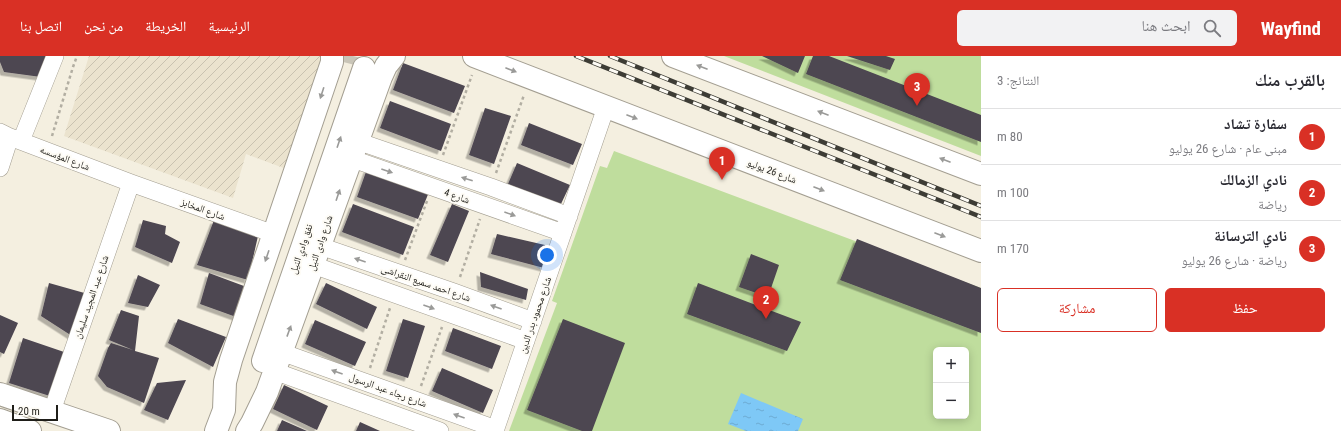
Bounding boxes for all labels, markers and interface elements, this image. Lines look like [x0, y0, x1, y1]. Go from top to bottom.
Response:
search box [957, 10, 1237, 46]
text: ابحث هنا [1141, 17, 1191, 35]
icon: search [1201, 17, 1223, 39]
text: Wayfind [1261, 17, 1321, 40]
text: اتصل بنا [20, 18, 62, 34]
text: من نحن [84, 18, 123, 34]
text: الخريطة [145, 18, 186, 34]
text: الرئيسية [208, 18, 250, 34]
one-way arrow [695, 63, 707, 69]
one-way arrow [505, 68, 517, 74]
text: بالقرب منك [1255, 70, 1325, 90]
pin: 3 [904, 73, 930, 106]
text: النتائج: 3 [997, 73, 1039, 88]
one-way arrow [319, 88, 325, 100]
one-way arrow [817, 110, 829, 116]
one-way arrow [626, 115, 638, 121]
text: سفارة تشاد [1224, 115, 1287, 133]
text: 80 m [997, 129, 1023, 144]
text: 1 [1309, 129, 1315, 144]
one-way arrow [336, 135, 342, 147]
text: مبنى عام · شارع 26 يوليو [1169, 141, 1287, 156]
street label: شارع المؤسسه [38, 143, 92, 174]
pin: 1 [709, 147, 735, 180]
one-way arrow [938, 156, 950, 162]
street label: شارع 26 يوليو [745, 157, 799, 187]
one-way arrow [382, 169, 394, 175]
text: نادي الزمالك [1220, 171, 1287, 189]
one-way arrow [460, 176, 472, 182]
text: 100 m [997, 185, 1029, 200]
text: 2 [1309, 185, 1315, 200]
one-way arrow [813, 186, 825, 192]
street label: شارع 4 [442, 187, 472, 207]
one-way arrow [335, 189, 341, 201]
street label: شارع المخابز [178, 196, 227, 223]
text: رياضة [1258, 197, 1287, 212]
one-way arrow [504, 212, 516, 218]
street label: شارع وادى النيل [305, 213, 336, 272]
street label: نفق وادي النيل [287, 222, 317, 276]
text: نادي الترسانة [1214, 227, 1287, 245]
one-way arrow [935, 232, 947, 238]
text: 170 m [997, 241, 1029, 256]
text: 3 [1309, 241, 1315, 256]
your location [537, 245, 557, 265]
one-way arrow [263, 251, 269, 263]
text: رياضة · شارع 26 يوليو [1181, 253, 1287, 268]
street label: شارع عبد المجيد سليمان [72, 254, 112, 340]
one-way arrow [354, 257, 366, 263]
street label: شارع احمد سميع النقراشى [380, 263, 473, 305]
street label: شارع محمود بدر الدين [517, 275, 554, 355]
pin: 2 [753, 286, 779, 319]
button: مشاركة [997, 288, 1157, 332]
button: حفظ [1165, 288, 1325, 332]
one-way arrow [423, 304, 435, 310]
one-way arrow [490, 304, 502, 310]
one-way arrow [286, 324, 292, 336]
map controls [933, 347, 969, 419]
button: + [933, 347, 969, 383]
one-way arrow [330, 368, 342, 374]
street label: شارع رجاء عبد الرسول [347, 371, 429, 410]
button: − [933, 383, 969, 419]
scale bar [12, 403, 58, 422]
text: 20 m [18, 405, 40, 418]
one-way arrow [453, 412, 465, 418]

